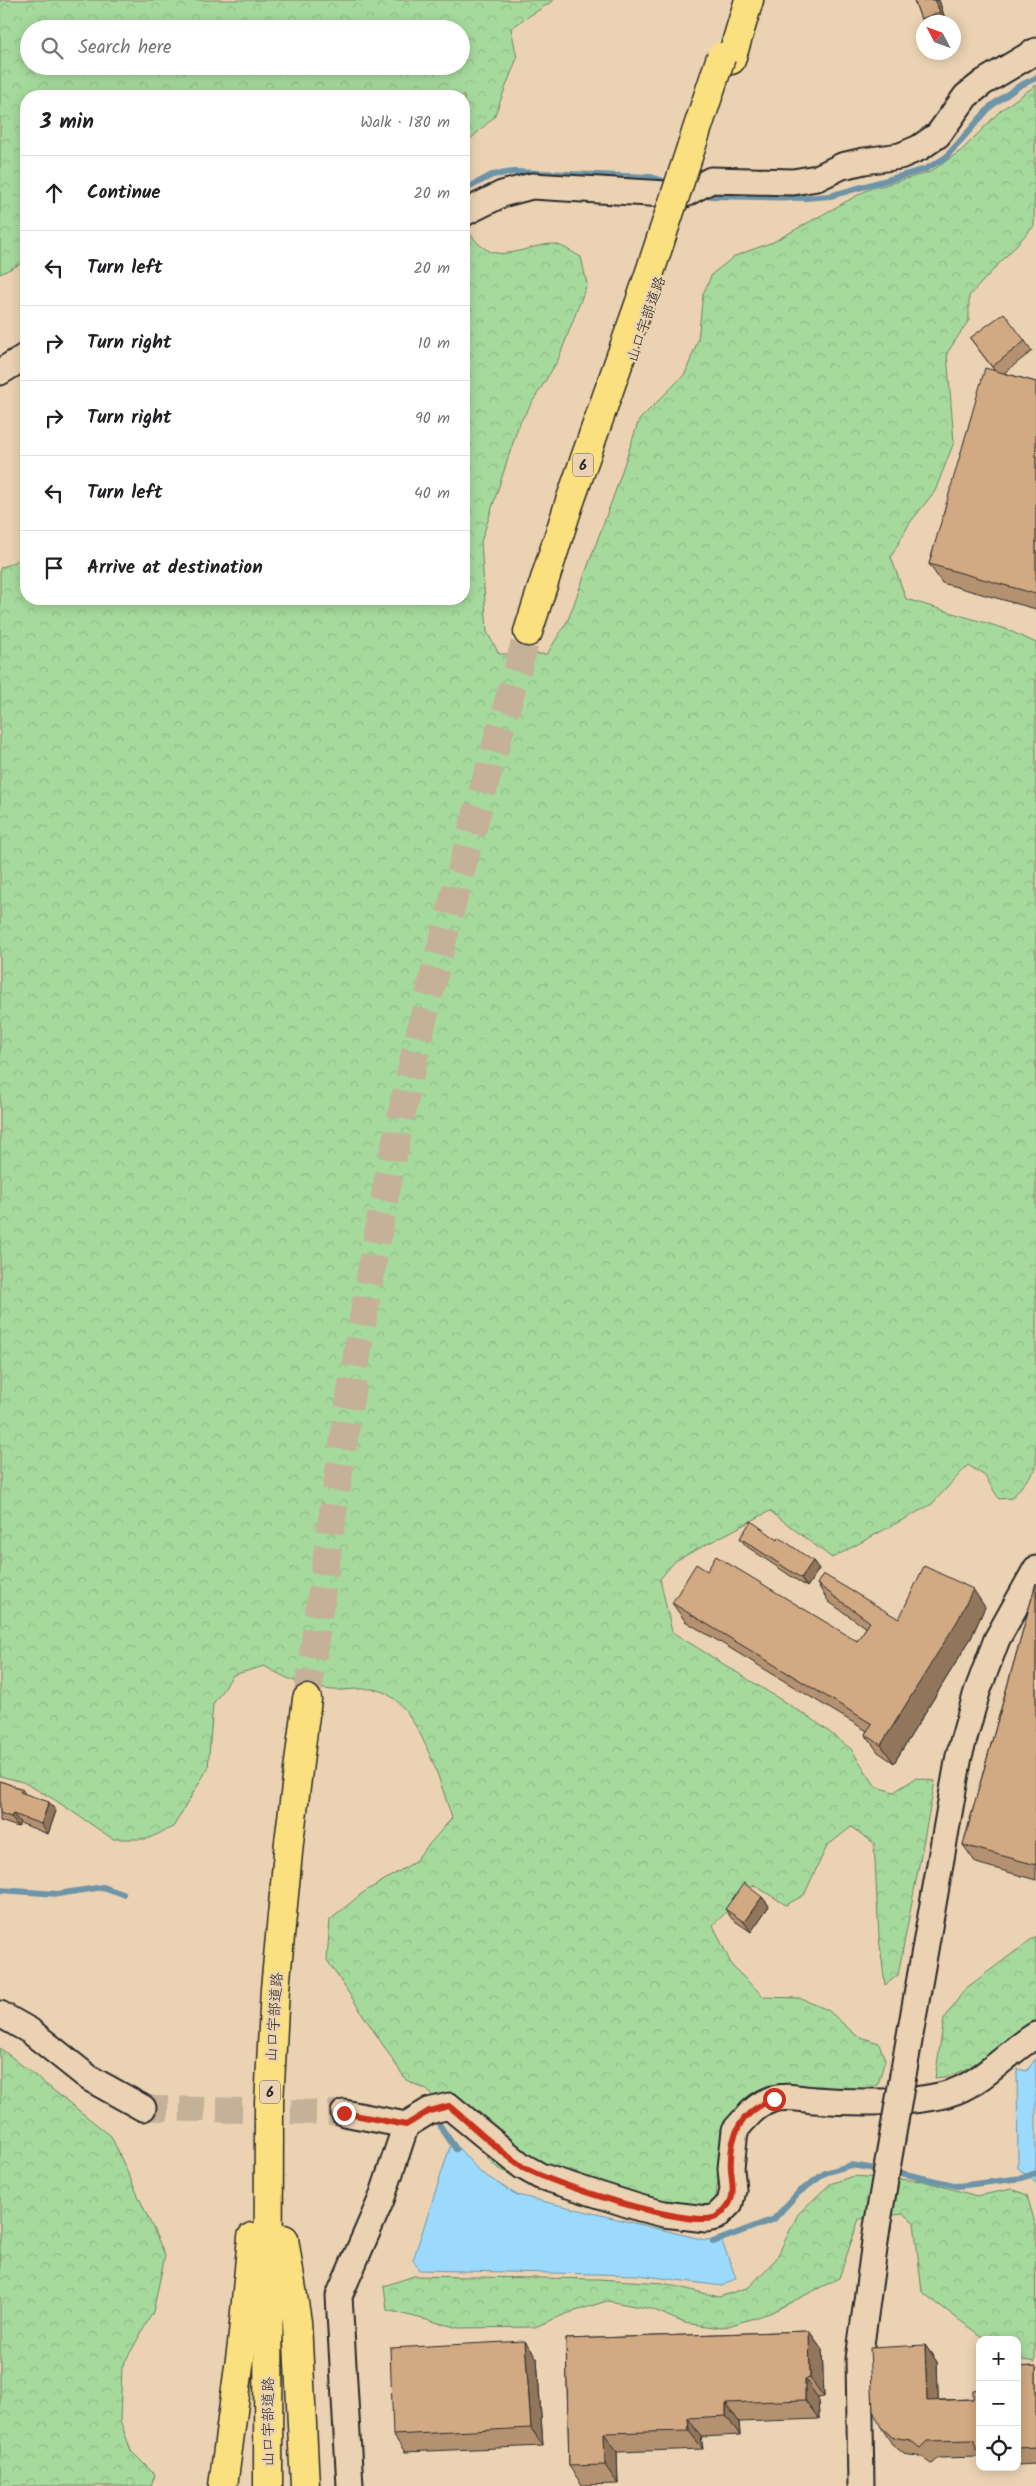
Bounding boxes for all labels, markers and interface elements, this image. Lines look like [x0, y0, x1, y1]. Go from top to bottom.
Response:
north arrow [916, 15, 961, 60]
search box [20, 20, 470, 75]
text: Search here [78, 33, 172, 63]
icon: search [38, 34, 66, 62]
text: 3 min [40, 106, 94, 139]
text: Walk · 180 m [360, 110, 450, 135]
text: Continue [87, 178, 160, 208]
icon: ahead [40, 179, 68, 207]
text: 20 m [414, 181, 450, 206]
text: Turn left [87, 253, 162, 283]
icon: left [40, 254, 68, 282]
text: 20 m [414, 256, 450, 281]
street label: 山口宇部道路 [621, 273, 673, 366]
text: Turn right [87, 328, 172, 358]
icon: right [40, 329, 68, 357]
text: 10 m [418, 331, 450, 356]
text: Turn right [87, 403, 172, 433]
icon: right [40, 404, 68, 432]
text: 90 m [415, 406, 450, 431]
road number: 6 [573, 454, 593, 476]
text: Turn left [87, 478, 162, 508]
icon: left [40, 479, 68, 507]
text: 40 m [414, 481, 450, 506]
text: Arrive at destination [87, 553, 263, 583]
icon: arrive [40, 554, 68, 582]
street label: 山口宇部道路 [260, 1971, 290, 2063]
road number: 6 [260, 2080, 280, 2104]
route start [763, 2088, 786, 2111]
route end [333, 2102, 356, 2125]
map controls [976, 2336, 1021, 2471]
button: + [976, 2336, 1021, 2381]
street label: 山口宇部道路 [257, 2377, 281, 2467]
button: − [976, 2381, 1021, 2426]
button: locate [976, 2426, 1021, 2471]

